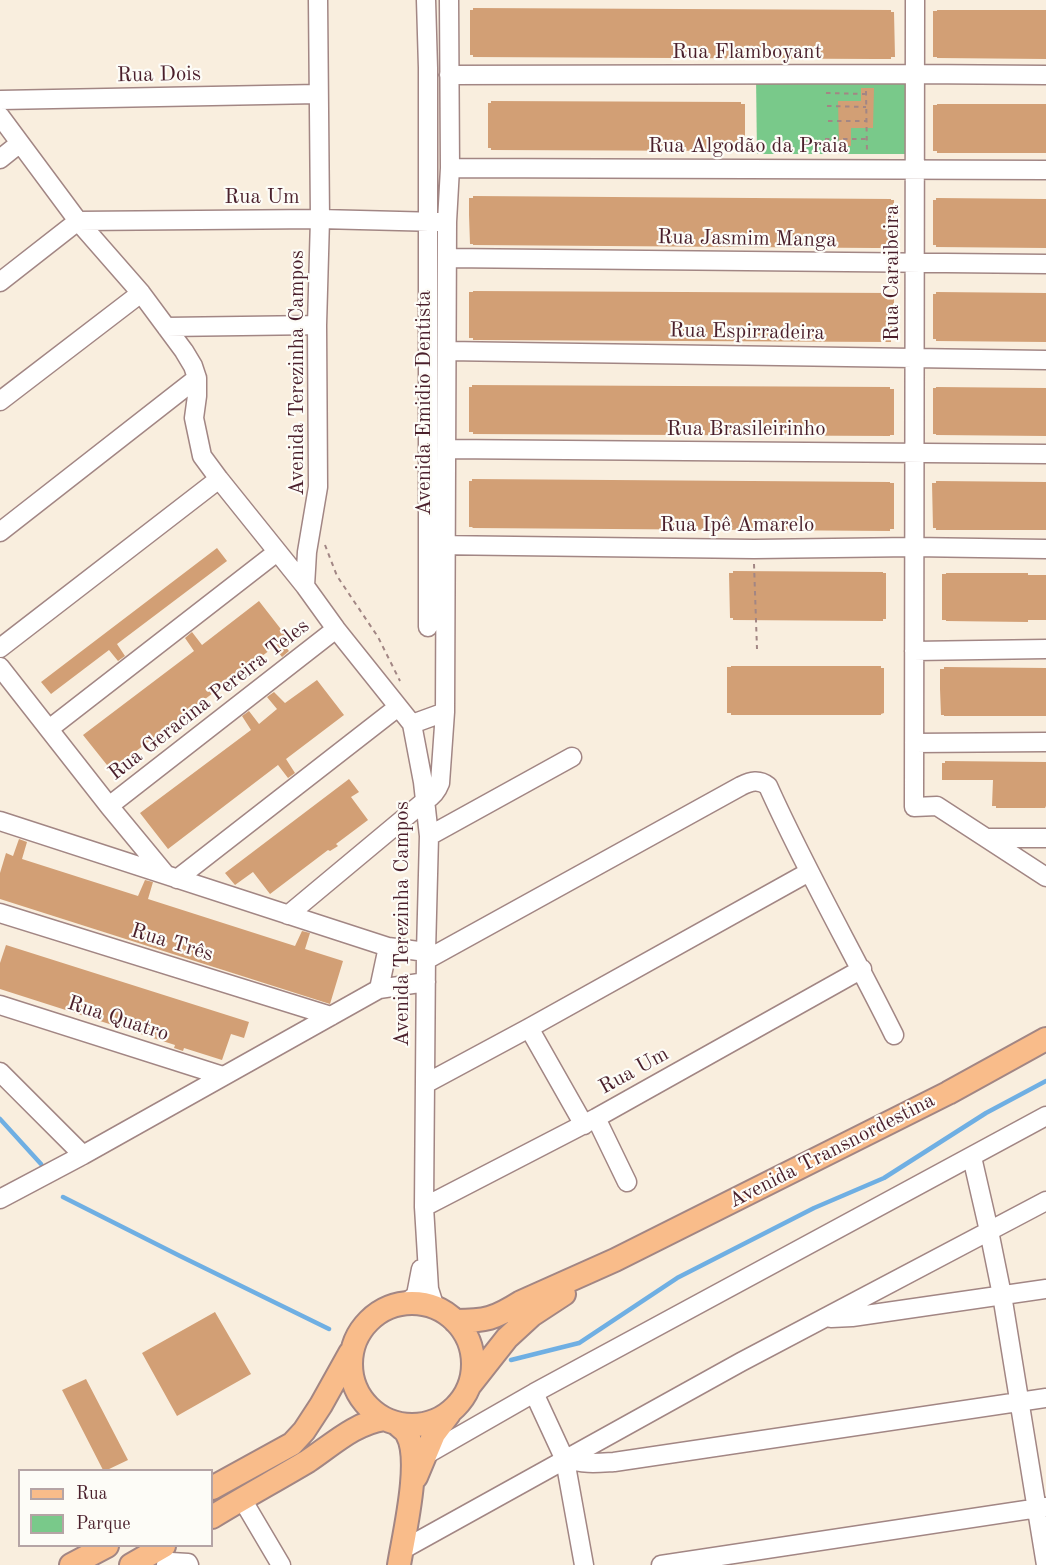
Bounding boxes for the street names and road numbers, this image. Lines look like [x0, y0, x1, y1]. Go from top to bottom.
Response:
street label: Rua Flamboyant [672, 39, 822, 65]
street label: Rua Dois [117, 62, 201, 88]
street label: Rua Algodão da Praia [648, 133, 848, 159]
street label: Rua Um [224, 184, 300, 210]
street label: Rua Caraibeira [879, 205, 905, 341]
street label: Rua Jasmim Manga [657, 225, 837, 253]
street label: Avenida Terezinha Campos [284, 250, 310, 496]
street label: Avenida Emidio Dentista [411, 290, 437, 516]
street label: Rua Espirradeira [669, 318, 825, 346]
street label: Rua Brasileirinho [666, 416, 826, 442]
street label: Rua Ipê Amarelo [660, 512, 814, 538]
street label: Rua Geracina Pereira Teles [104, 614, 314, 786]
street label: Avenida Terezinha Campos [389, 801, 415, 1047]
street label: Rua Três [128, 919, 216, 967]
street label: Rua Quatro [64, 991, 172, 1047]
street label: Rua Um [595, 1042, 673, 1100]
street label: Avenida Transnordestina [725, 1088, 939, 1214]

